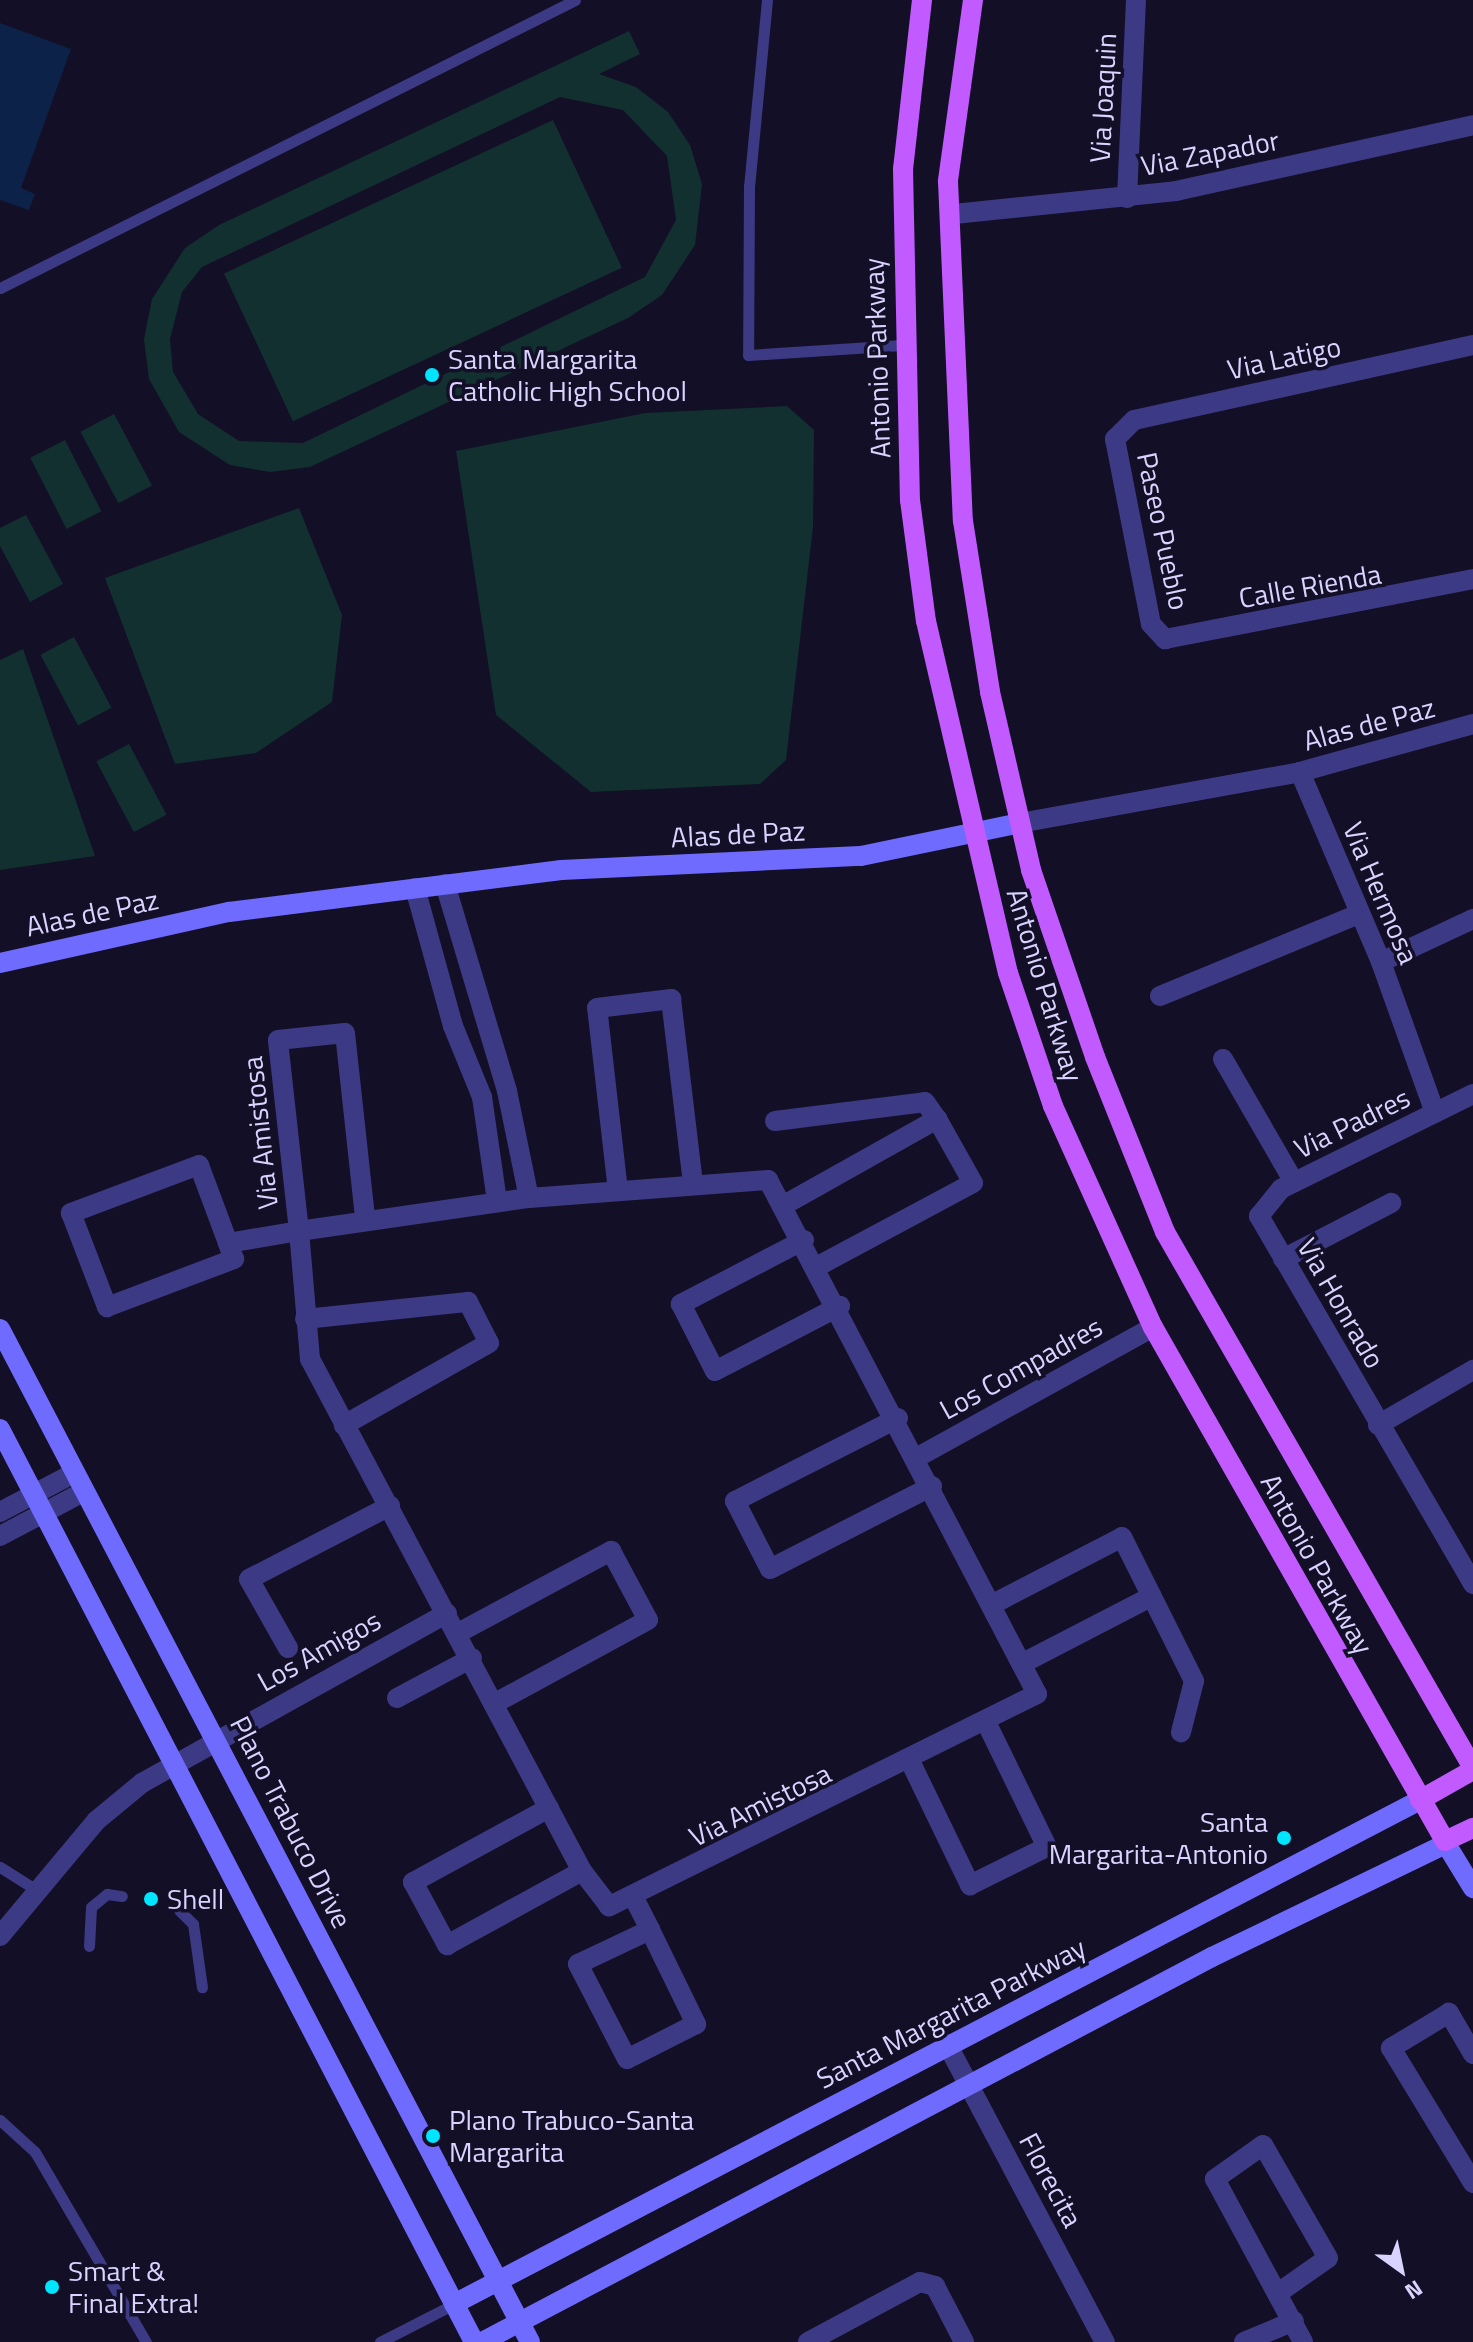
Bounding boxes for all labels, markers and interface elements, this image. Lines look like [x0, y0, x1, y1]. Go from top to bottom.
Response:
street label: Via Joaquin [1083, 32, 1123, 164]
street label: Via Zapador [1138, 123, 1282, 183]
street label: Antonio Parkway [857, 257, 897, 459]
street label: Via Latigo [1224, 330, 1344, 386]
place label: Santa Margarita Catholic High School [448, 342, 687, 408]
marker: Santa Margarita Catholic High School [423, 366, 441, 384]
street label: Paseo Pueblo [1130, 449, 1196, 613]
street label: Calle Rienda [1236, 557, 1384, 615]
street label: Alas de Paz [1300, 690, 1438, 758]
street label: Alas de Paz [670, 814, 806, 854]
street label: Via Hermosa [1336, 817, 1426, 969]
street label: Alas de Paz [23, 883, 161, 943]
street label: Antonio Parkway [1000, 884, 1090, 1086]
street label: Via Amistosa [235, 1055, 285, 1211]
street label: Via Padres [1289, 1081, 1415, 1165]
street label: Via Honrado [1290, 1232, 1392, 1374]
street label: Los Compadres [934, 1310, 1108, 1426]
street label: Antonio Parkway [1254, 1468, 1380, 1660]
street label: Los Amigos [252, 1603, 386, 1699]
street label: Plano Trabuco Drive [223, 1711, 359, 1933]
street label: Via Amistosa [684, 1756, 836, 1854]
place label: Santa Margarita-Antonio [1049, 1805, 1268, 1871]
marker: Santa Margarita-Antonio [1275, 1829, 1293, 1847]
place label: Shell [167, 1882, 224, 1916]
marker: Shell [142, 1890, 160, 1908]
street label: Santa Margarita Parkway [811, 1930, 1091, 2096]
place label: Plano Trabuco-Santa Margarita [449, 2103, 694, 2169]
marker: Plano Trabuco-Santa Margarita [424, 2127, 442, 2145]
street label: Florecita [1012, 2127, 1090, 2233]
north arrow [1361, 2230, 1441, 2310]
place label: Smart & Final Extra! [68, 2254, 199, 2320]
text: N [1398, 2272, 1430, 2309]
marker: Smart & Final Extra! [43, 2278, 61, 2296]

